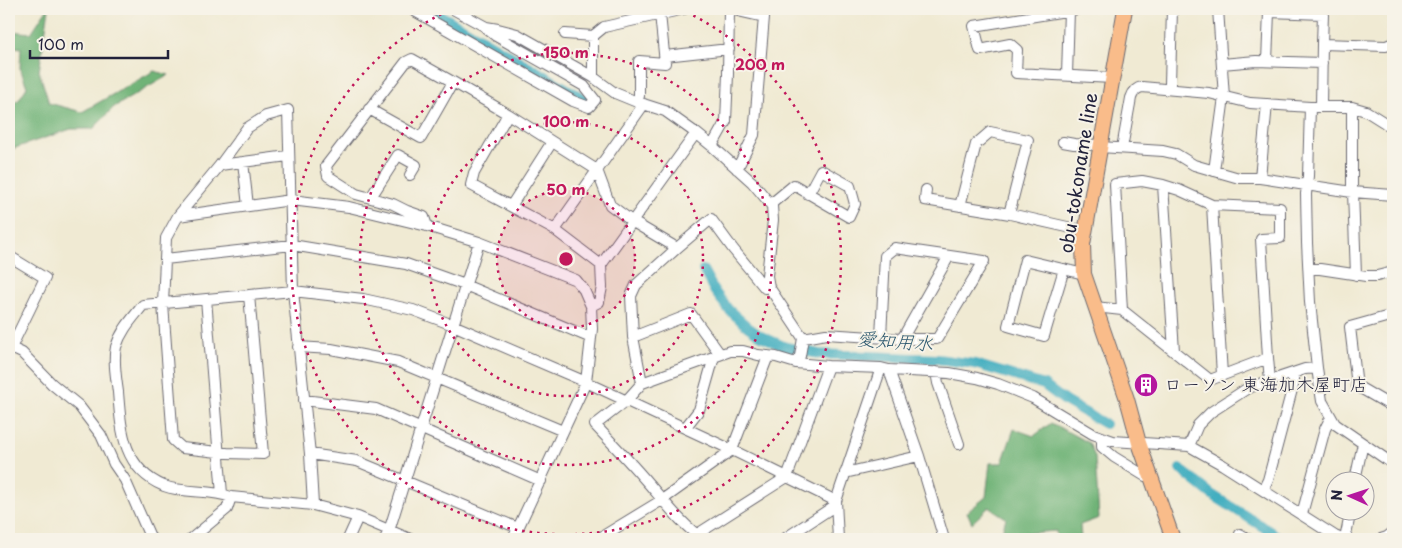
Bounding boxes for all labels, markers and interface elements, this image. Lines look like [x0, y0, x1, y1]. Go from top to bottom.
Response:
scale bar [30, 28, 168, 60]
text: 100 m [38, 32, 84, 55]
text: 150 m [543, 40, 589, 63]
text: 200 m [735, 52, 785, 75]
street label: obu-tokoname line [1051, 91, 1104, 255]
text: 100 m [543, 109, 589, 132]
text: 50 m [547, 177, 585, 200]
centre of rings [557, 250, 575, 268]
water label: 愛知用水 [856, 323, 934, 357]
place label: ローソン 東海加木屋町店 [1164, 370, 1368, 397]
building icon: ローソン 東海加木屋町店 [1133, 372, 1159, 398]
north arrow [1324, 470, 1374, 520]
text: N [1326, 489, 1347, 501]

